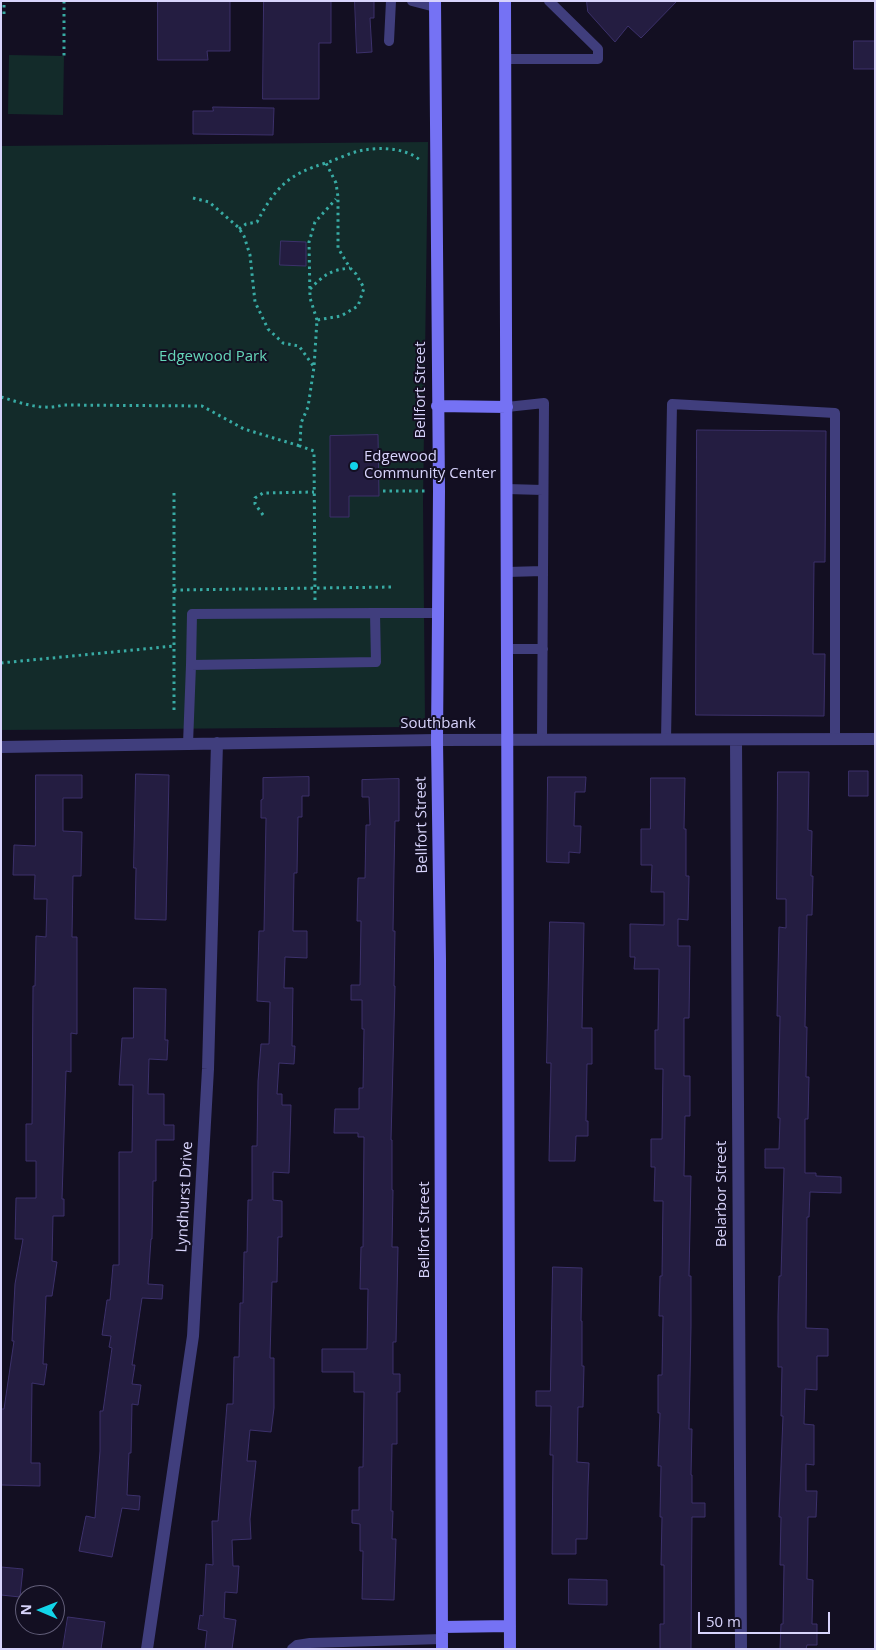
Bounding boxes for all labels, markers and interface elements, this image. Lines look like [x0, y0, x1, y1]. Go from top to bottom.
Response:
street label: Bellfort Street [412, 341, 430, 439]
park label: Edgewood Park [159, 348, 267, 366]
place label: Edgewood Community Center [364, 448, 496, 483]
marker: Edgewood Community Center [348, 460, 360, 472]
street label: Southbank [400, 715, 476, 733]
street label: Bellfort Street [412, 776, 432, 874]
street label: Lyndhurst Drive [173, 1141, 197, 1253]
street label: Belarbor Street [713, 1141, 731, 1247]
street label: Bellfort Street [416, 1181, 434, 1279]
north arrow [15, 1585, 65, 1635]
scale bar [701, 1602, 834, 1634]
text: N [16, 1604, 35, 1616]
text: 50 m [706, 1611, 741, 1631]

